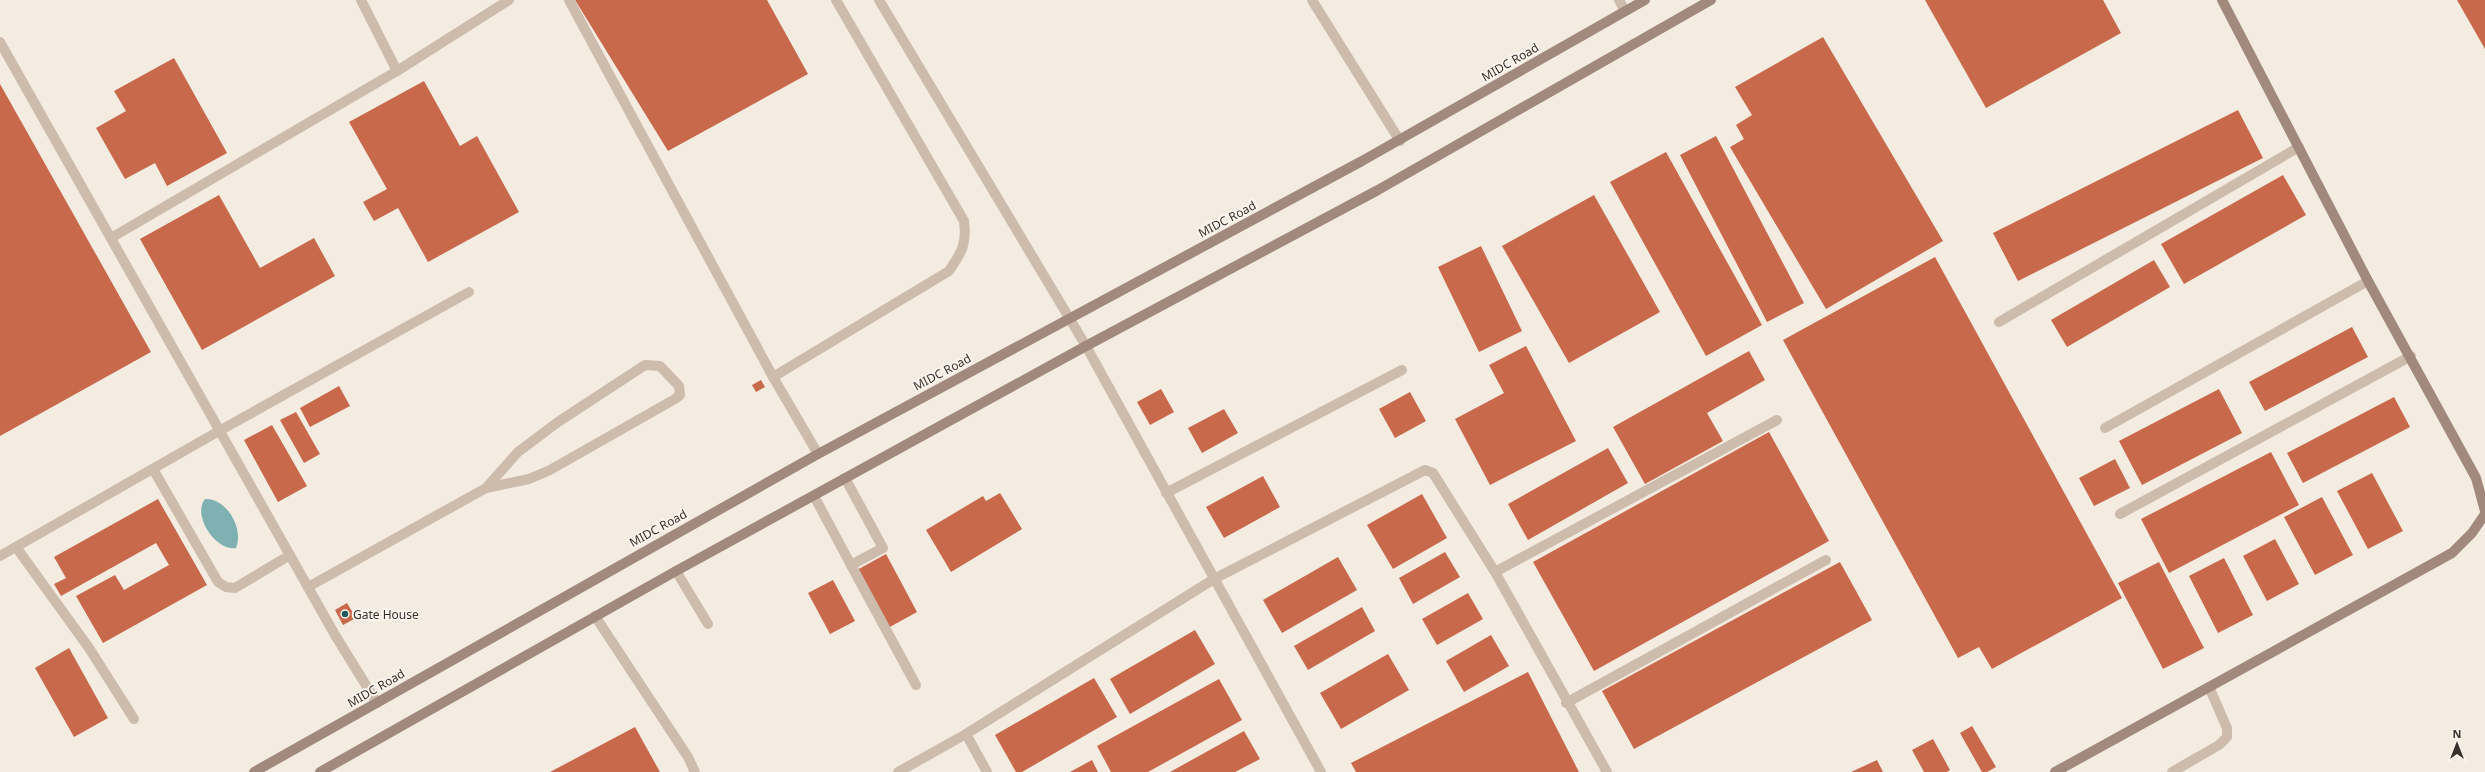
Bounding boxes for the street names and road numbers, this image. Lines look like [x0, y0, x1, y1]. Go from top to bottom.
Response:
street label: MIDC Road [1478, 39, 1542, 85]
street label: MIDC Road [1195, 197, 1259, 241]
street label: MIDC Road [910, 350, 974, 394]
street label: MIDC Road [626, 505, 690, 551]
street label: MIDC Road [344, 665, 408, 711]

